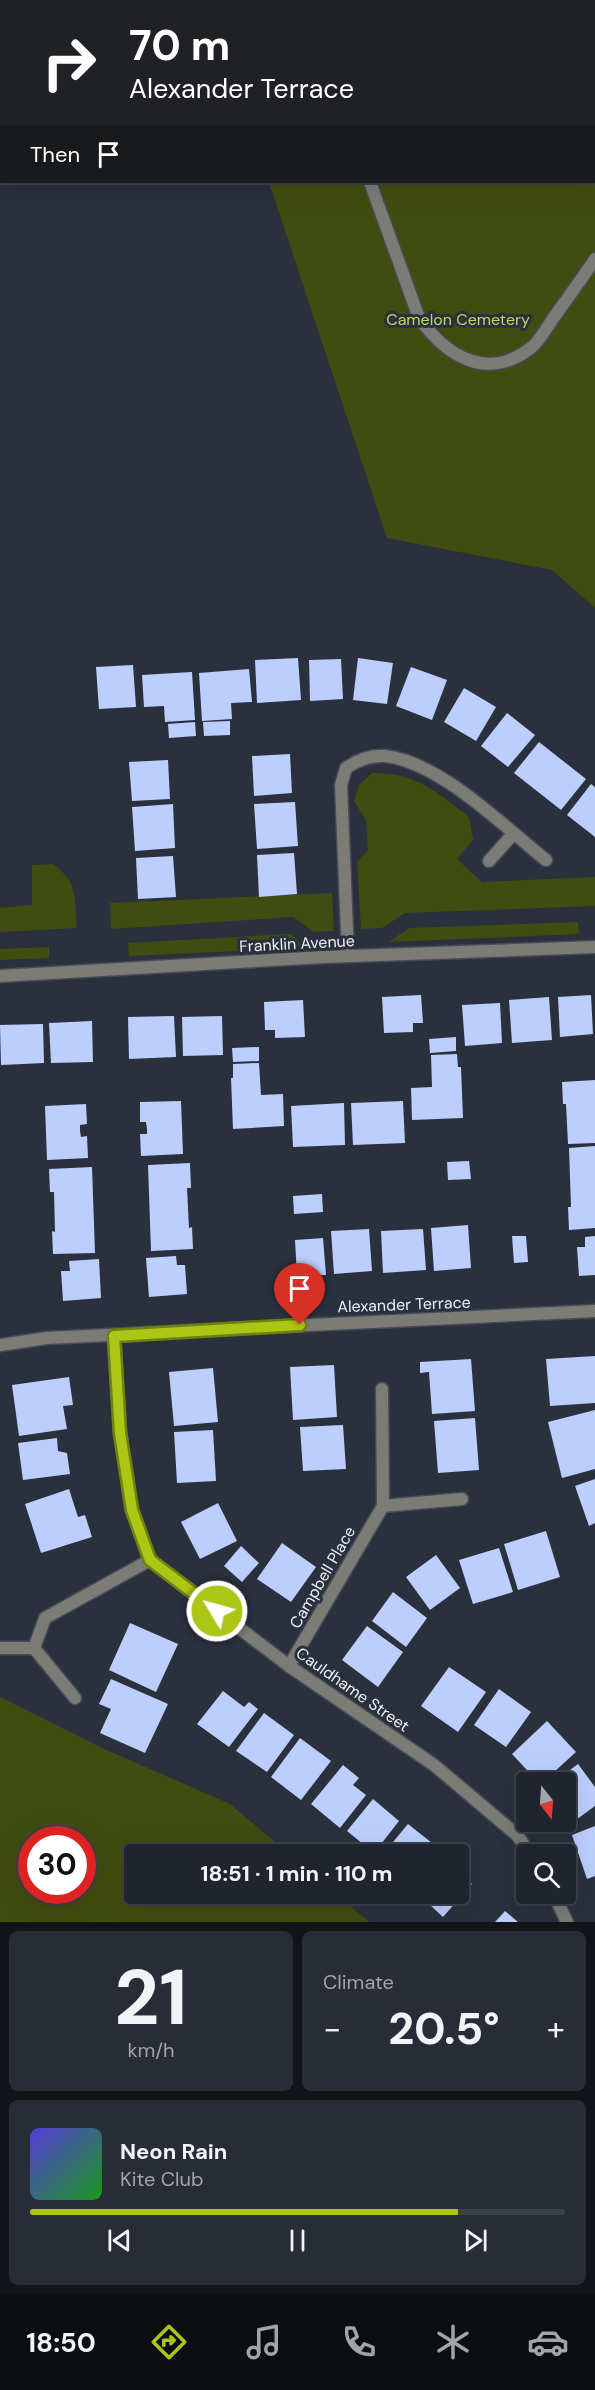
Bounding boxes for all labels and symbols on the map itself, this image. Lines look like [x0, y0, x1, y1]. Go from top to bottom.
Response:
park label: Camelon Cemetery [386, 309, 530, 330]
street label: Franklin Avenue [239, 930, 355, 957]
pin [274, 1263, 325, 1325]
street label: Alexander Terrace [337, 1292, 471, 1317]
street label: Campbell Place [285, 1522, 360, 1632]
position arrow [185, 1579, 249, 1643]
street label: Cauldhame Street [292, 1642, 414, 1736]
north arrow [516, 1772, 576, 1832]
speed limit sign: 30 [18, 1826, 96, 1904]

